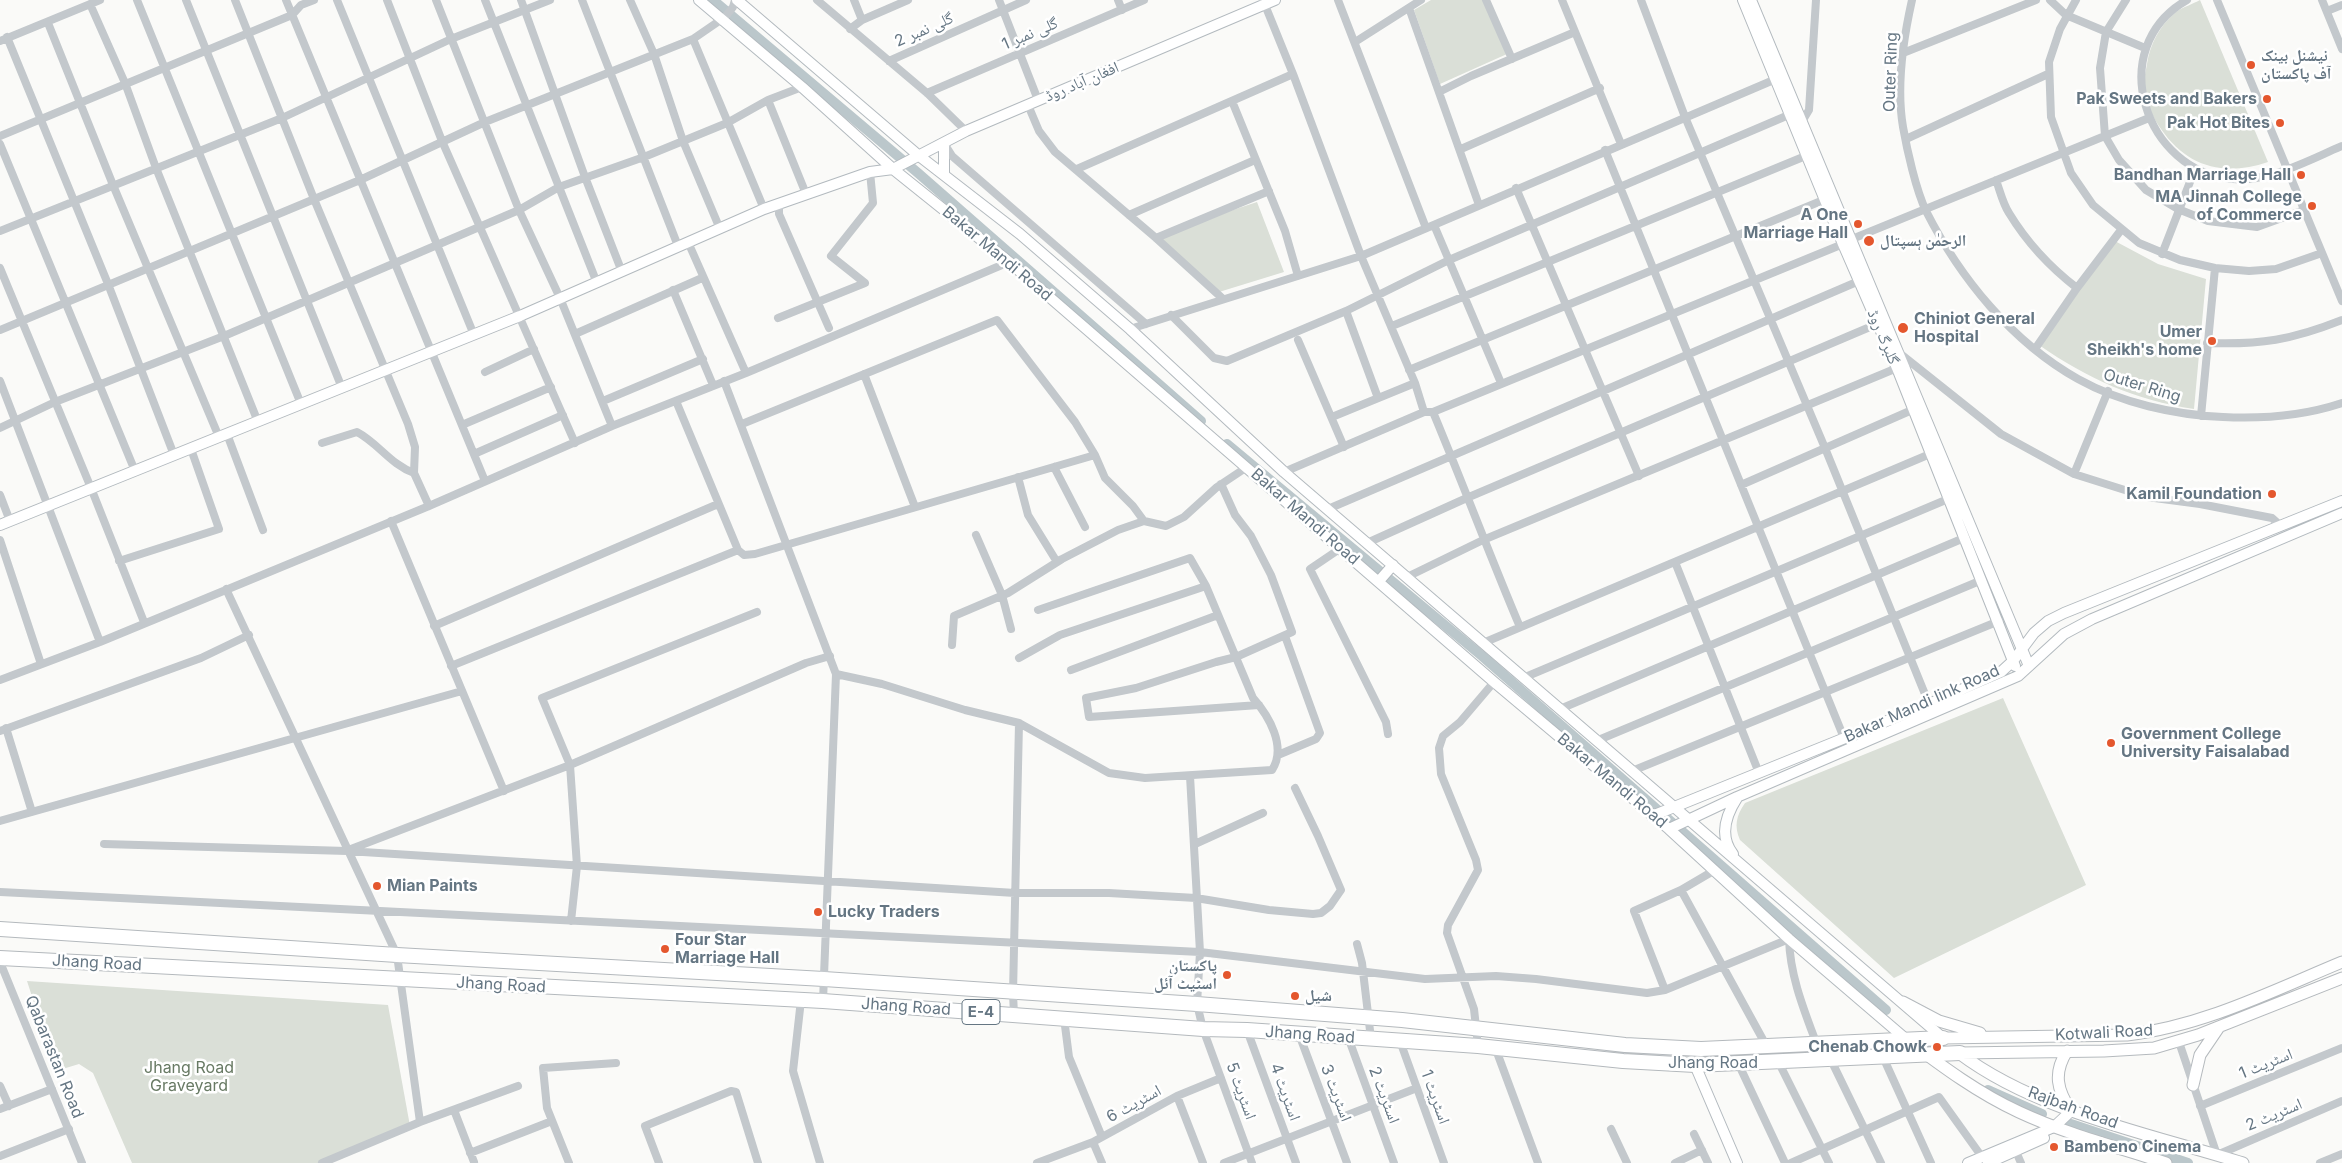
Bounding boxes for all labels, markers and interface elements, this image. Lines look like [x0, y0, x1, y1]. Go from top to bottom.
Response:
street label: گلی نمبر 2 [892, 9, 956, 51]
street label: گلی نمبر 1 [999, 14, 1061, 54]
street label: Outer Ring [1880, 32, 1902, 112]
place label: نیشنل بینک آف پاکستان [2261, 46, 2331, 84]
street label: افغان آباد روڈ [1042, 58, 1122, 106]
marker: نیشنل بینک آف پاکستان [2245, 59, 2257, 71]
place label: Pak Sweets and Bakers [2076, 89, 2257, 109]
marker: Pak Sweets and Bakers [2261, 93, 2273, 105]
place label: Pak Hot Bites [2167, 113, 2270, 133]
marker: Pak Hot Bites [2274, 117, 2286, 129]
place label: Bandhan Marriage Hall [2114, 165, 2291, 185]
marker: Bandhan Marriage Hall [2295, 169, 2307, 181]
place label: MA Jinnah College of Commerce [2155, 187, 2302, 225]
marker: MA Jinnah College of Commerce [2306, 200, 2318, 212]
street label: Bakar Mandi Road [938, 202, 1056, 306]
place label: A One Marriage Hall [1744, 205, 1848, 243]
marker: A One Marriage Hall [1852, 218, 1864, 230]
place label: الرحمٰن ہسپتال [1880, 231, 1966, 251]
marker: الرحمٰن ہسپتال [1862, 234, 1876, 248]
street label: گلبرگ روڈ [1863, 307, 1903, 367]
place label: Chiniot General Hospital [1914, 309, 2035, 347]
marker: Chiniot General Hospital [1896, 321, 1910, 335]
place label: Umer Sheikh's home [2087, 322, 2202, 360]
marker: Umer Sheikh's home [2206, 335, 2218, 347]
street label: Outer Ring [2101, 365, 2183, 407]
street label: Bakar Mandi Road [1247, 465, 1363, 569]
place label: Kamil Foundation [2126, 484, 2262, 504]
marker: Kamil Foundation [2266, 488, 2278, 500]
street label: Bakar Mandi link Road [1841, 661, 2003, 747]
place label: Government College University Faisalabad [2121, 724, 2290, 762]
street label: Bakar Mandi Road [1553, 729, 1671, 833]
marker: Government College University Faisalabad [2105, 737, 2117, 749]
place label: Mian Paints [387, 876, 478, 896]
marker: Mian Paints [371, 880, 383, 892]
place label: Lucky Traders [828, 902, 940, 922]
marker: Lucky Traders [812, 906, 824, 918]
place label: Four Star Marriage Hall [675, 930, 779, 968]
marker: Four Star Marriage Hall [659, 943, 671, 955]
street label: Jhang Road [52, 951, 142, 975]
place label: پاکستان اسٹیٹ آئل [1154, 956, 1217, 994]
marker: پاکستان اسٹیٹ آئل [1221, 969, 1233, 981]
street label: Jhang Road [456, 973, 546, 997]
place label: شیل [1305, 986, 1332, 1006]
marker: شیل [1289, 990, 1301, 1002]
street label: Qabarastan Road [21, 993, 87, 1121]
street label: Jhang Road [860, 994, 952, 1020]
road number: E-4 [962, 1000, 1000, 1024]
street label: Kotwali Road [2055, 1021, 2153, 1045]
street label: Jhang Road [1264, 1022, 1356, 1048]
place label: Chenab Chowk [1808, 1037, 1927, 1057]
marker: Chenab Chowk [1931, 1041, 1943, 1053]
street label: اسٹریٹ 1 [2236, 1045, 2296, 1083]
street label: Jhang Road [1668, 1053, 1758, 1073]
park label: Jhang Road Graveyard [144, 1058, 234, 1096]
street label: اسٹریٹ 5 [1222, 1060, 1260, 1122]
street label: اسٹریٹ 4 [1266, 1061, 1304, 1123]
street label: اسٹریٹ 3 [1316, 1062, 1356, 1124]
street label: اسٹریٹ 2 [1364, 1064, 1404, 1126]
street label: اسٹریٹ 1 [1416, 1067, 1454, 1127]
street label: اسٹریٹ 6 [1103, 1081, 1165, 1127]
street label: Rajbah Road [2025, 1083, 2121, 1133]
street label: اسٹریٹ 2 [2243, 1095, 2305, 1135]
place label: Bambeno Cinema [2064, 1137, 2201, 1157]
marker: Bambeno Cinema [2048, 1141, 2060, 1153]

